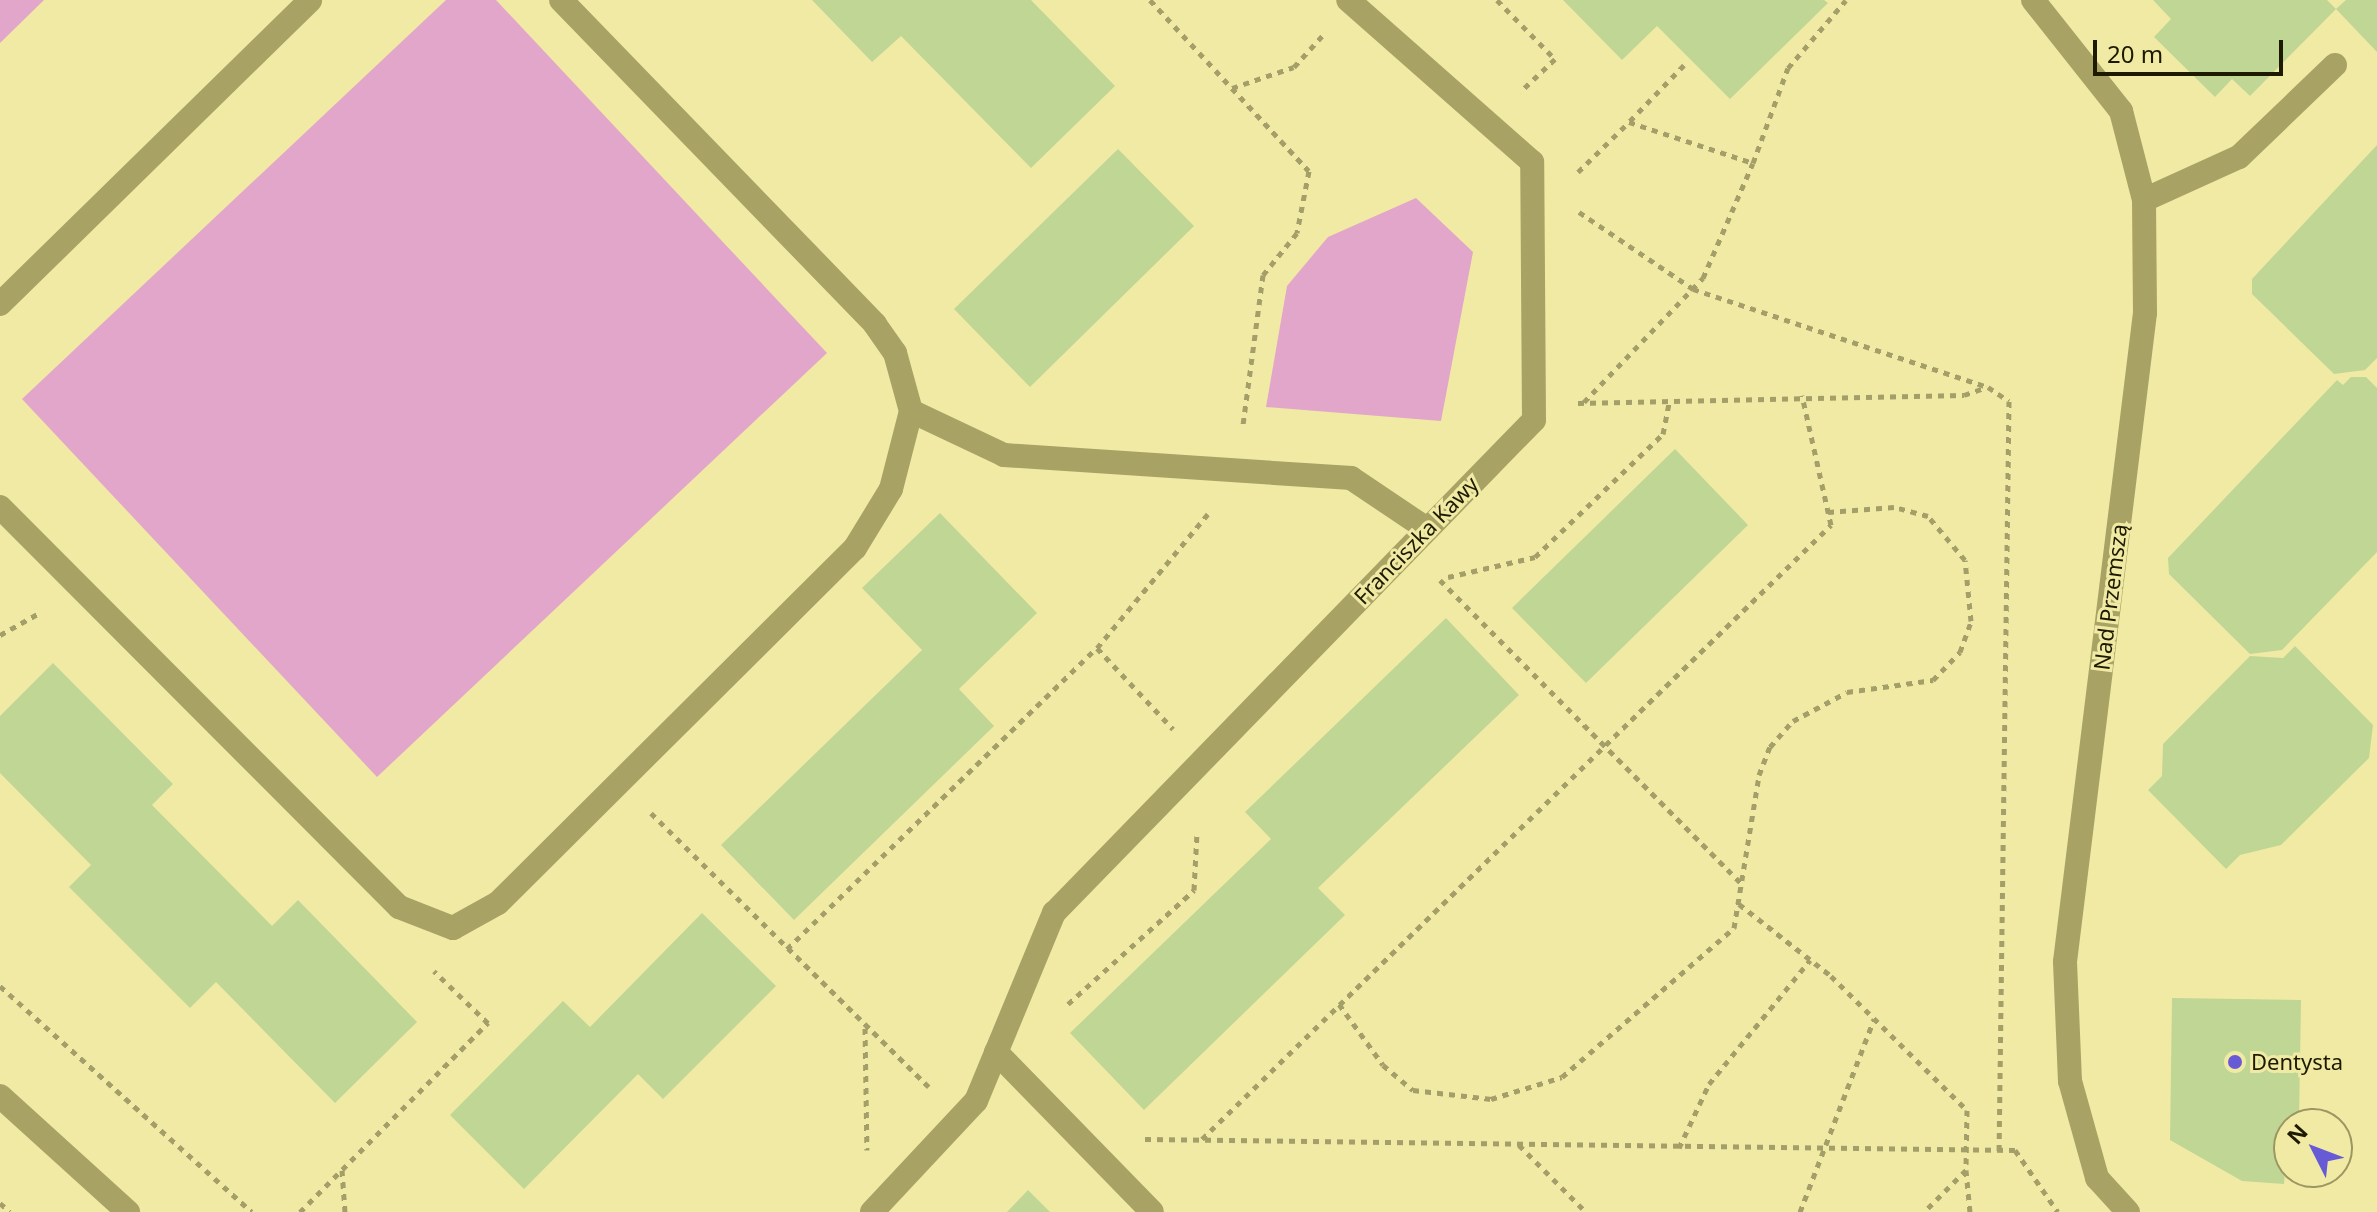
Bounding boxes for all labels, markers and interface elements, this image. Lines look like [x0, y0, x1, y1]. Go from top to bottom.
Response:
scale bar [2097, 24, 2287, 74]
text: 20 m [2107, 37, 2163, 70]
street label: Franciszka Kawy [1348, 471, 1484, 609]
street label: Nad Przemszą [2088, 522, 2132, 672]
place label: Dentysta [2251, 1049, 2343, 1075]
marker: Dentysta [2226, 1053, 2244, 1071]
north arrow [2273, 1108, 2353, 1188]
text: N [2280, 1117, 2314, 1150]

